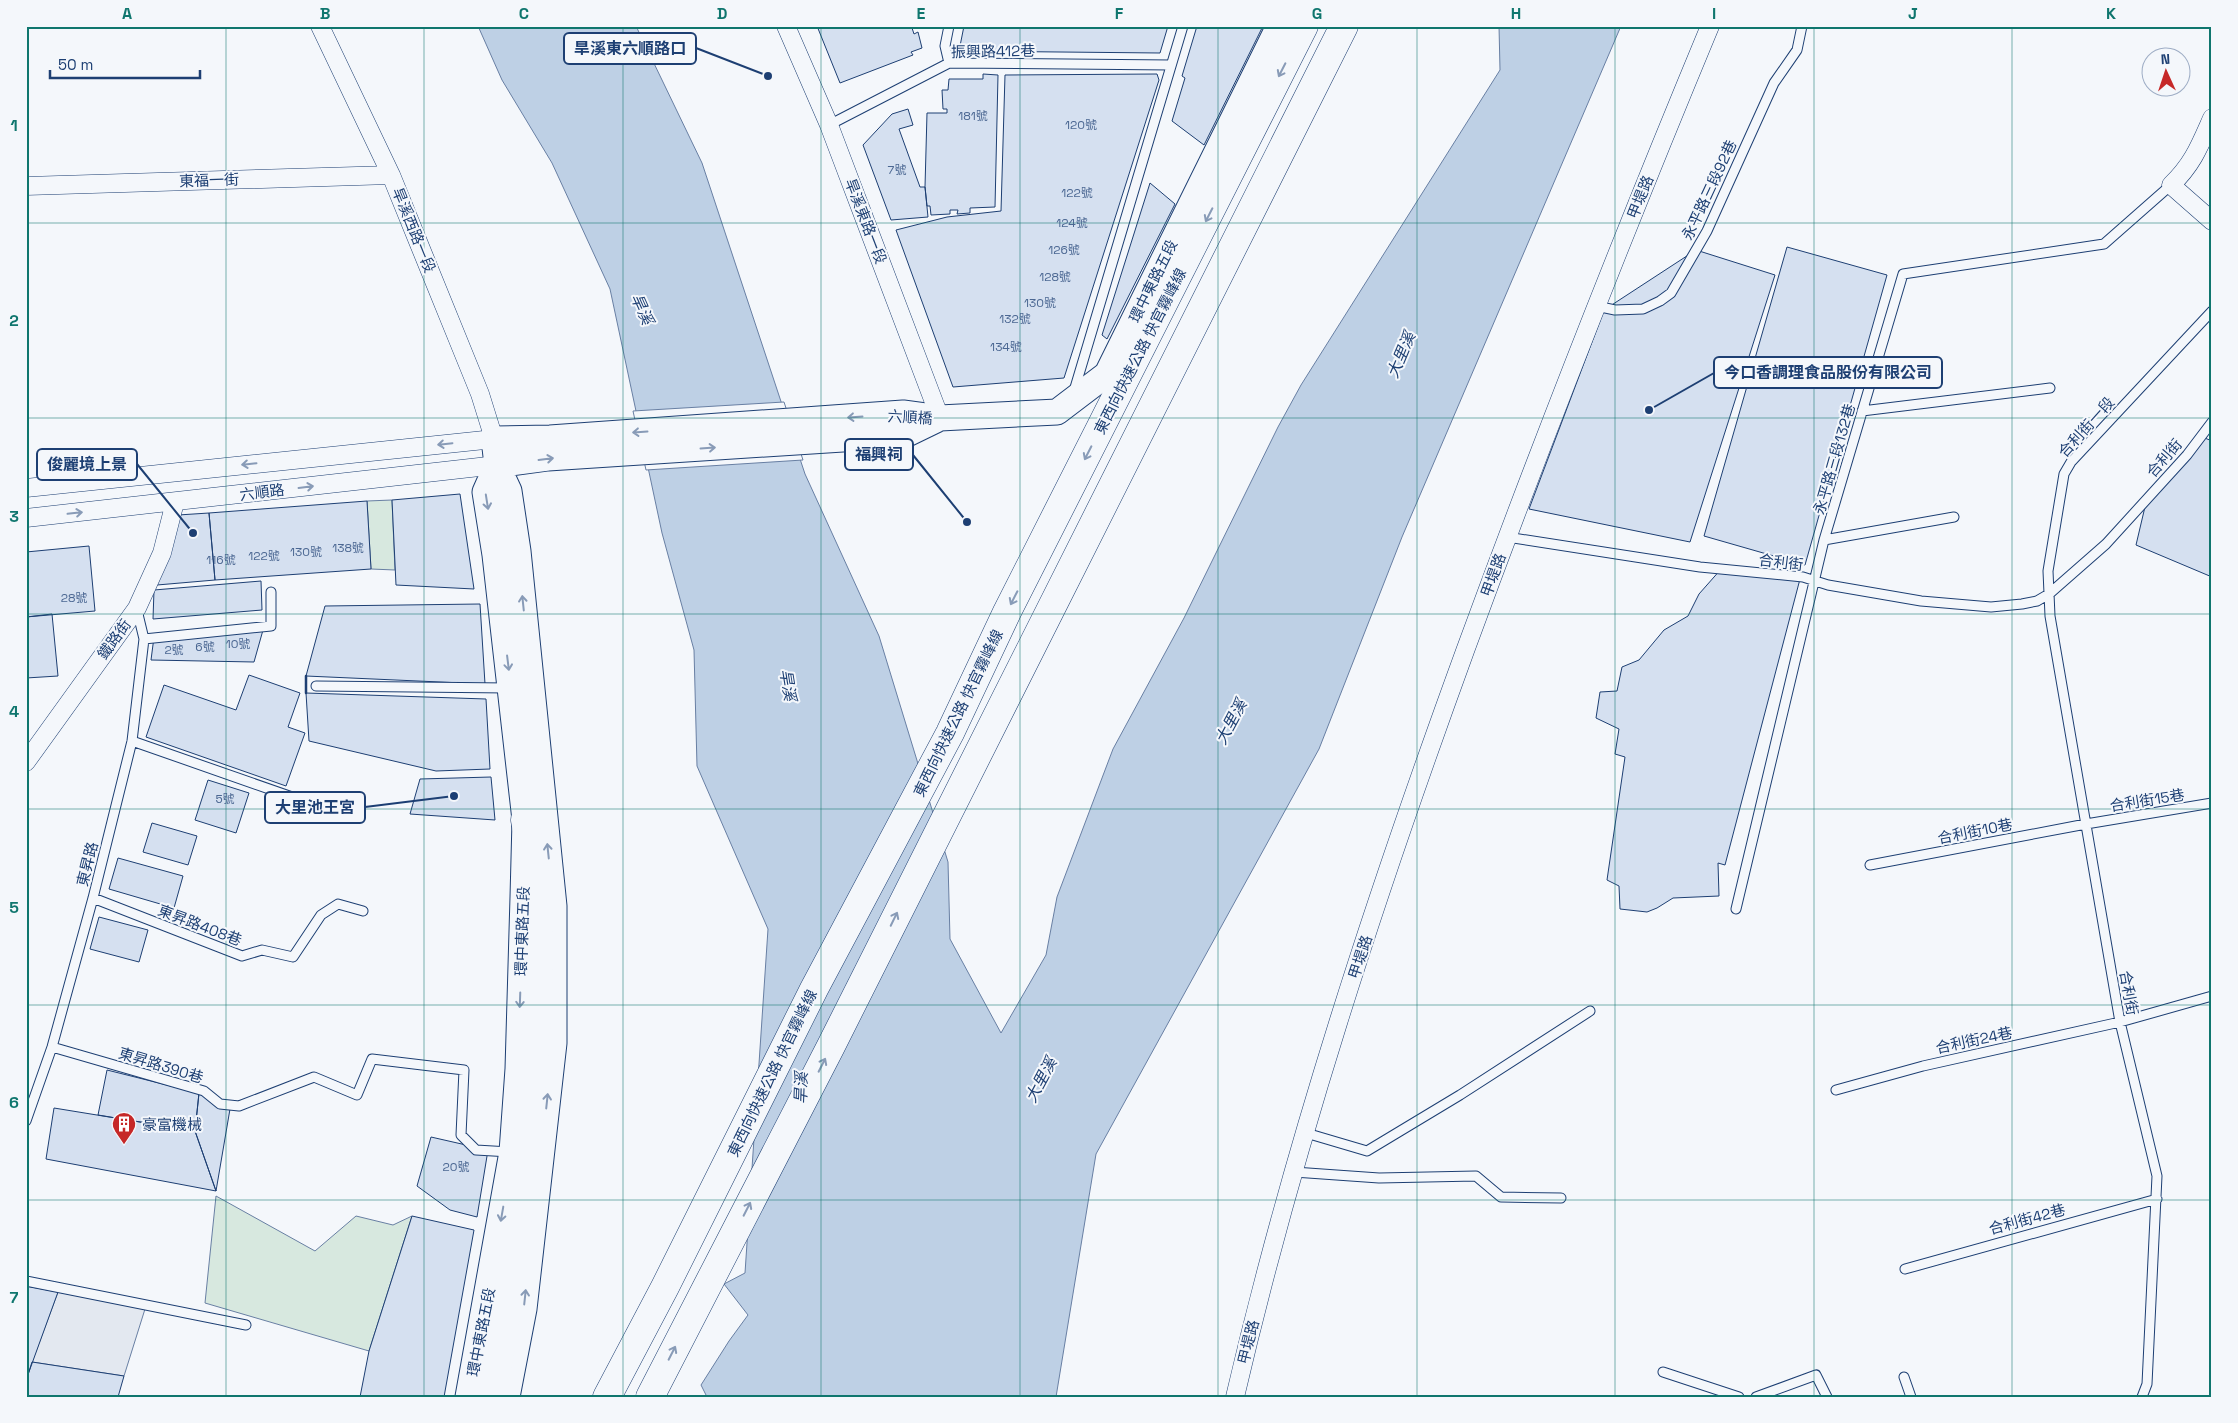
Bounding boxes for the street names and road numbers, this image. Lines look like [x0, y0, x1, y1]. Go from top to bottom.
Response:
street label: 振興路412巷 [951, 41, 1035, 61]
street label: 永平路三段92巷 [1678, 137, 1740, 243]
street label: 東福一街 [179, 169, 239, 191]
street label: 甲堤路 [1623, 173, 1657, 221]
street label: 旱溪東路一段 [841, 176, 891, 266]
street label: 旱溪西路一段 [388, 185, 440, 275]
street label: 環中東路五段 [1125, 236, 1181, 326]
street label: 東西向快速公路 快官霧峰線 [1090, 265, 1190, 437]
street label: 合利街一段 [2054, 393, 2118, 461]
street label: 永平路三段132巷 [1809, 401, 1859, 517]
street label: 六順橋 [887, 406, 933, 428]
street label: 合利街 [2142, 435, 2186, 481]
street label: 六順路 [239, 480, 285, 504]
street label: 合利街 [1758, 550, 1804, 574]
street label: 甲堤路 [1476, 551, 1510, 599]
street label: 鐵路街 [93, 615, 135, 663]
street label: 東西向快速公路 快官霧峰線 [909, 626, 1007, 800]
street label: 合利街15巷 [2108, 785, 2186, 815]
street label: 合利街10巷 [1936, 814, 2014, 848]
street label: 東昇路 [72, 840, 102, 888]
street label: 環中東路五段 [511, 886, 533, 976]
street label: 東昇路408巷 [155, 900, 245, 950]
street label: 甲堤路 [1344, 933, 1376, 981]
street label: 合利街 [2116, 969, 2142, 1017]
street label: 東西向快速公路 快官霧峰線 [723, 986, 821, 1160]
street label: 合利街24巷 [1934, 1023, 2014, 1057]
street label: 東昇路390巷 [116, 1043, 206, 1087]
street label: 合利街42巷 [1987, 1200, 2067, 1238]
street label: 環中東路五段 [463, 1286, 499, 1378]
street label: 甲堤路 [1233, 1318, 1263, 1366]

